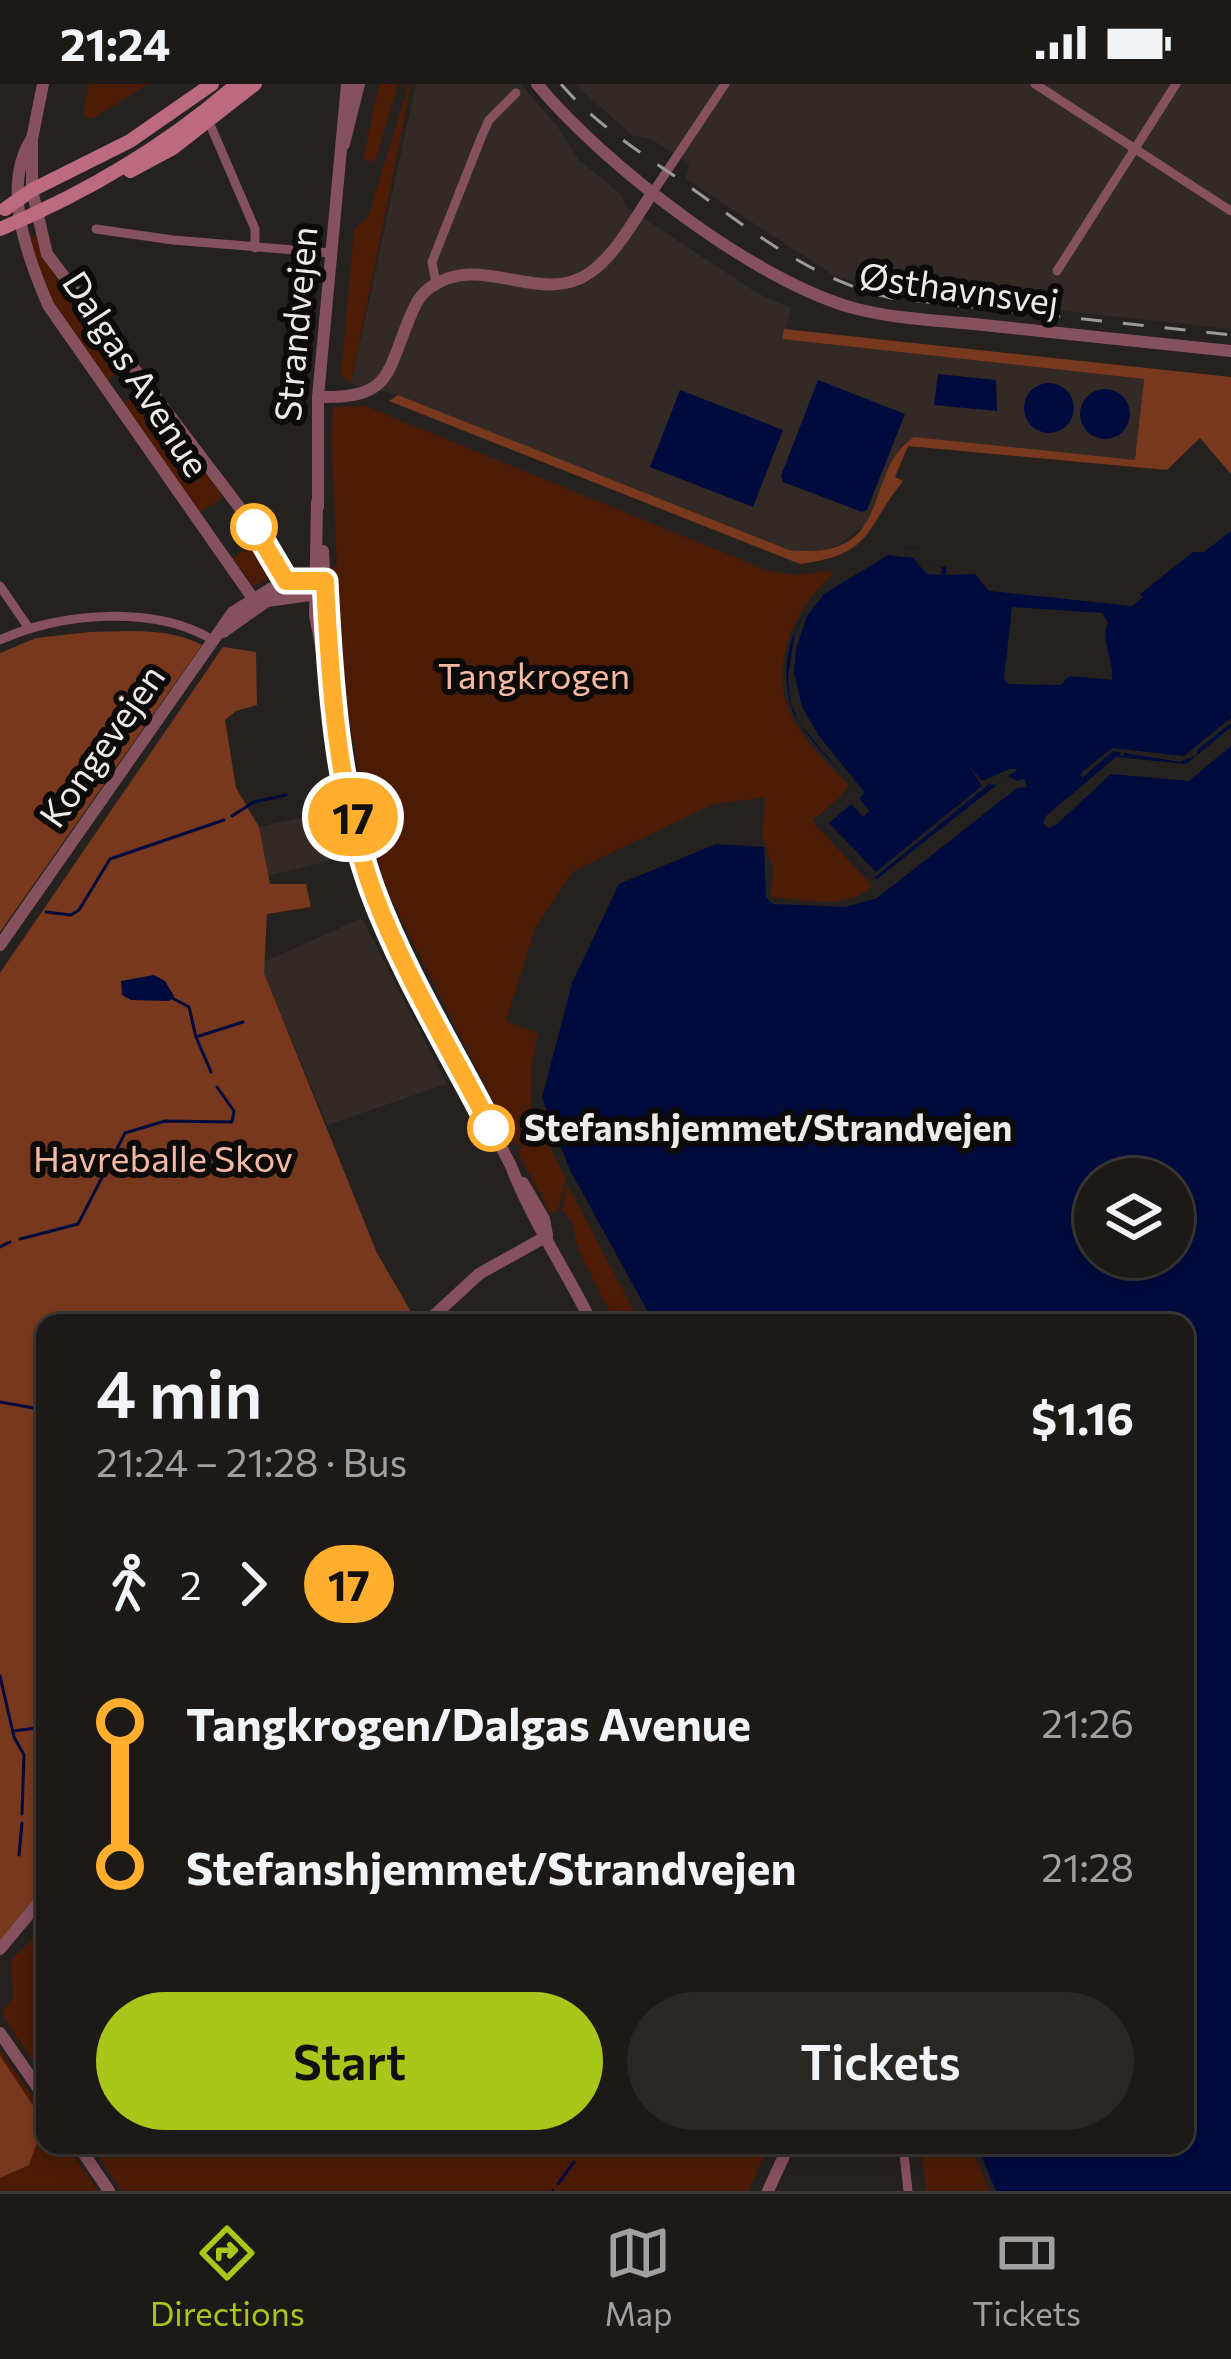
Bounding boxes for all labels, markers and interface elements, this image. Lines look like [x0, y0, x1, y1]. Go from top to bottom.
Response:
text: 21:24 [60, 15, 170, 70]
street label: Strandvejen [264, 225, 324, 423]
street label: Østhavnsvej [857, 251, 1062, 323]
street label: Dalgas Avenue [55, 262, 220, 484]
unlabelled marker [232, 505, 276, 549]
park label: Tangkrogen [438, 652, 630, 696]
street label: Kongevejen [28, 655, 172, 835]
line badge: 17 [299, 778, 407, 856]
text: 17 [332, 791, 374, 843]
place label: Stefanshjemmet/Strandvejen [524, 1104, 1012, 1148]
marker: Stefanshjemmet/Strandvejen [469, 1106, 513, 1150]
park label: Havreballe Skov [33, 1135, 293, 1179]
map controls [1074, 1158, 1194, 1278]
button: layers [1074, 1158, 1194, 1278]
text: 4 min [96, 1351, 262, 1432]
text: $1.16 [1031, 1389, 1134, 1444]
text: 21:24 – 21:28 · Bus [96, 1437, 407, 1485]
icon: walk [96, 1551, 162, 1617]
icon: forward [220, 1551, 286, 1617]
text: 17 [328, 1558, 370, 1610]
text: 2 [180, 1560, 202, 1608]
text: Tangkrogen/Dalgas Avenue [186, 1695, 751, 1750]
text: 21:26 [1041, 1698, 1134, 1746]
text: Stefanshjemmet/Strandvejen [186, 1839, 797, 1894]
text: 21:28 [1041, 1842, 1134, 1890]
button: Start [96, 1992, 603, 2130]
button: Tickets [627, 1992, 1134, 2130]
tab: Directions [150, 2220, 305, 2333]
tab: Map [604, 2220, 673, 2333]
tab: Tickets [972, 2220, 1081, 2333]

